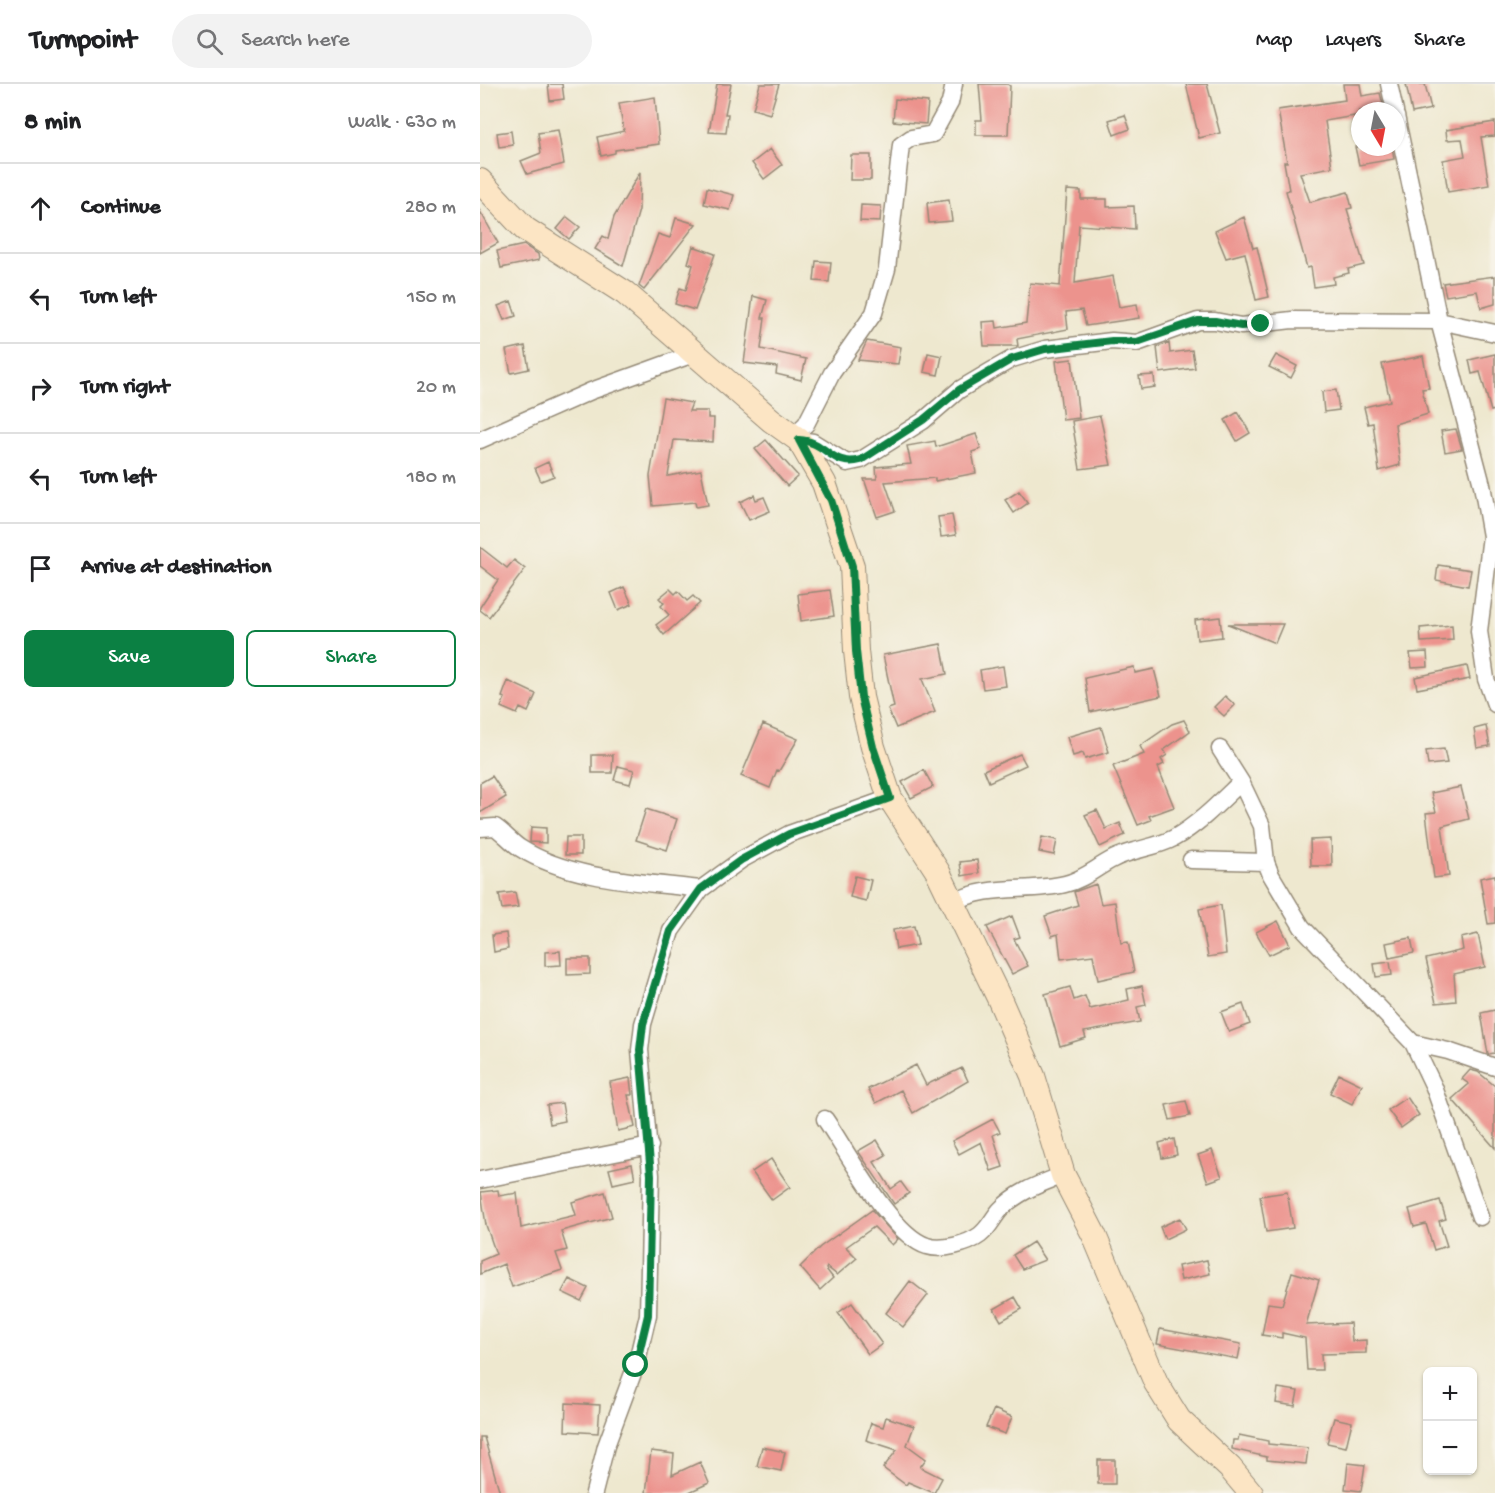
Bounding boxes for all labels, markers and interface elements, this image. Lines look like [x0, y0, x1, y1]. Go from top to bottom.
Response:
search box [172, 14, 592, 68]
text: Turnpoint [30, 25, 136, 58]
icon: search [193, 25, 226, 58]
text: Search here [241, 28, 350, 54]
text: Map [1256, 29, 1292, 54]
text: Layers [1325, 29, 1381, 54]
text: Share [1414, 29, 1465, 54]
north arrow [1351, 102, 1405, 156]
text: 8 min [24, 108, 81, 139]
text: Walk · 630 m [348, 112, 456, 135]
icon: ahead [24, 192, 57, 225]
text: Continue [81, 195, 161, 221]
text: 280 m [405, 197, 456, 220]
icon: left [24, 282, 57, 315]
text: Turn left [81, 285, 155, 311]
text: 150 m [407, 287, 456, 310]
route end [1247, 310, 1273, 336]
icon: right [24, 372, 57, 405]
text: Turn right [81, 375, 169, 401]
text: 20 m [416, 377, 456, 400]
icon: left [24, 462, 57, 495]
text: Turn left [81, 465, 155, 491]
text: 180 m [407, 467, 456, 490]
icon: arrive [24, 552, 57, 585]
text: Arrive at destination [81, 555, 271, 581]
button: Save [24, 630, 234, 687]
button: Share [246, 630, 456, 687]
route start [622, 1351, 648, 1377]
map controls [1423, 1367, 1477, 1475]
button: + [1423, 1367, 1477, 1421]
button: − [1423, 1421, 1477, 1475]

